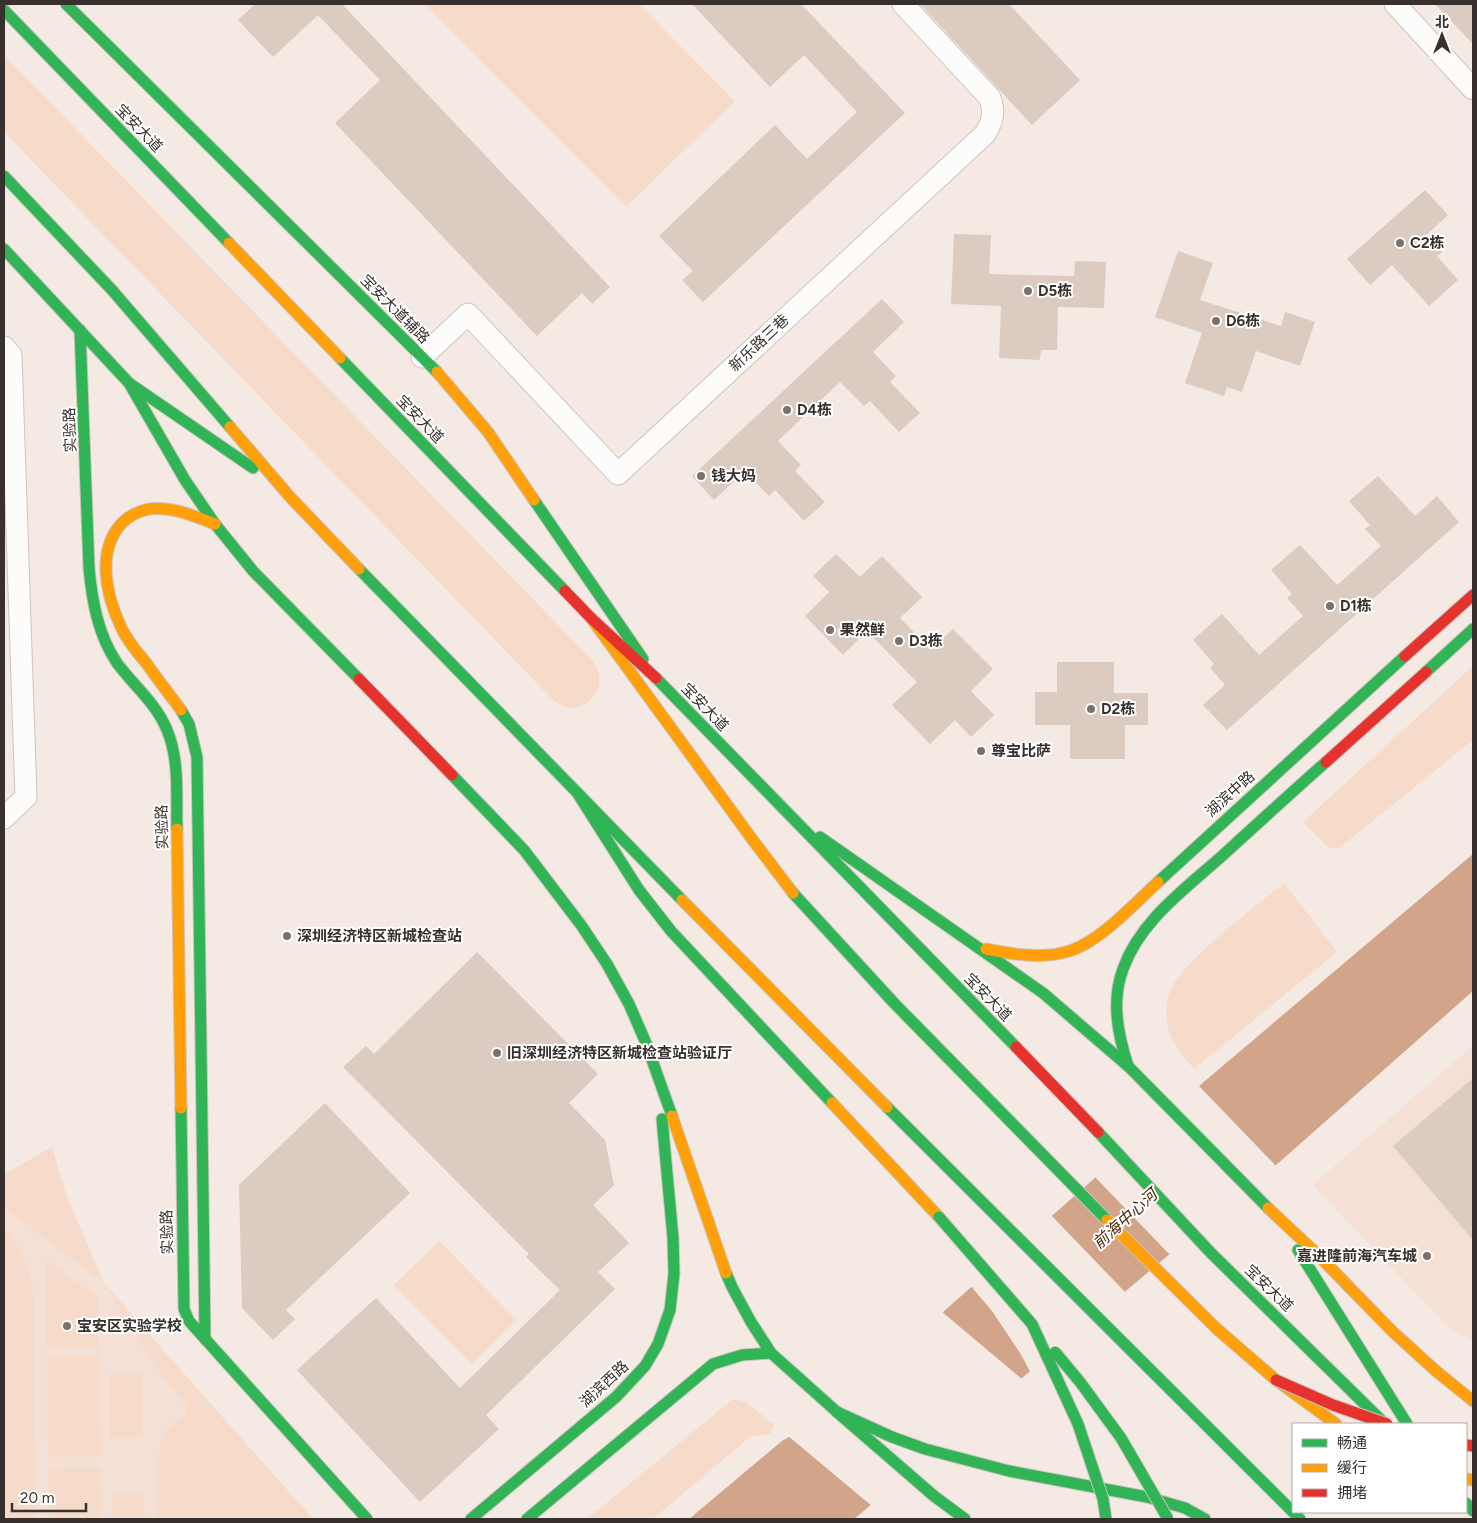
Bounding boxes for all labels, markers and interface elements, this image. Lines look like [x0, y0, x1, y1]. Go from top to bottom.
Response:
north arrow [1417, 10, 1467, 60]
text: 北 [1435, 14, 1449, 31]
street label: 宝安大道 [112, 100, 166, 156]
place label: C2栋 [1410, 234, 1445, 252]
marker: C2栋 [1394, 237, 1406, 249]
street label: 宝安大道辅路 [357, 271, 433, 347]
place label: D5栋 [1038, 282, 1072, 300]
marker: D5栋 [1022, 285, 1034, 297]
street label: 新乐路三巷 [725, 311, 793, 375]
place label: D6栋 [1226, 312, 1260, 330]
marker: D6栋 [1210, 315, 1222, 327]
street label: 宝安大道 [393, 391, 447, 447]
place label: D4栋 [797, 401, 832, 419]
marker: D4栋 [781, 404, 793, 416]
street label: 实验路 [60, 407, 80, 453]
place label: 钱大妈 [711, 467, 756, 485]
marker: 钱大妈 [695, 470, 707, 482]
place label: D1栋 [1340, 597, 1372, 615]
marker: D1栋 [1324, 600, 1336, 612]
place label: 果然鲜 [840, 621, 885, 639]
marker: 果然鲜 [824, 624, 836, 636]
place label: D3栋 [909, 632, 943, 650]
marker: D3栋 [893, 635, 905, 647]
street label: 宝安大道 [678, 679, 732, 735]
place label: D2栋 [1101, 700, 1135, 718]
marker: D2栋 [1085, 703, 1097, 715]
place label: 尊宝比萨 [991, 742, 1051, 760]
marker: 尊宝比萨 [975, 745, 987, 757]
street label: 湖滨中路 [1202, 767, 1258, 821]
street label: 实验路 [153, 804, 171, 850]
place label: 深圳经济特区新城检查站 [297, 927, 462, 945]
marker: 深圳经济特区新城检查站 [281, 930, 293, 942]
street label: 宝安大道 [961, 969, 1015, 1025]
place label: 旧深圳经济特区新城检查站验证厅 [507, 1044, 732, 1062]
marker: 旧深圳经济特区新城检查站验证厅 [491, 1047, 503, 1059]
water label: 前海中心河 [1089, 1183, 1163, 1253]
street label: 实验路 [158, 1209, 176, 1255]
place label: 嘉进隆前海汽车城 [1297, 1247, 1417, 1265]
marker: 嘉进隆前海汽车城 [1421, 1250, 1433, 1262]
street label: 宝安大道 [1241, 1261, 1297, 1315]
place label: 宝安区实验学校 [77, 1317, 182, 1335]
marker: 宝安区实验学校 [61, 1320, 73, 1332]
street label: 湖滨西路 [576, 1357, 632, 1411]
legend [1292, 1423, 1467, 1513]
text: 畅通 [1337, 1434, 1367, 1452]
text: 缓行 [1337, 1459, 1367, 1477]
scale bar [12, 1480, 86, 1512]
text: 拥堵 [1337, 1484, 1367, 1502]
text: 20 m [20, 1489, 54, 1507]

